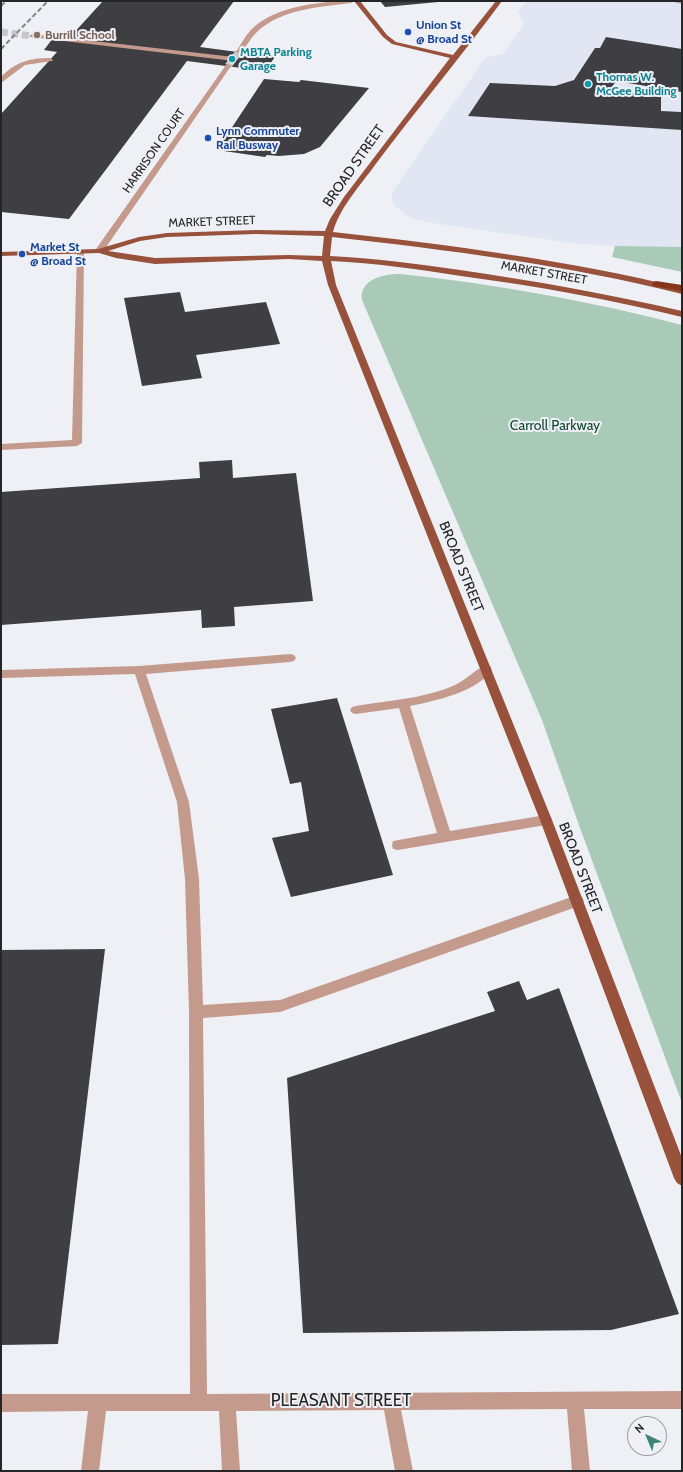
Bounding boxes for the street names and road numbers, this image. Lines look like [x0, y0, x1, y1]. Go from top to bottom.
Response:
street label: HARRISON COURT [120, 106, 188, 196]
street label: BROAD STREET [319, 122, 389, 210]
street label: MARKET STREET [168, 213, 256, 231]
street label: MARKET STREET [500, 258, 588, 288]
street label: BROAD STREET [435, 519, 487, 615]
street label: BROAD STREET [555, 820, 605, 916]
street label: PLEASANT STREET [271, 1391, 411, 1411]

